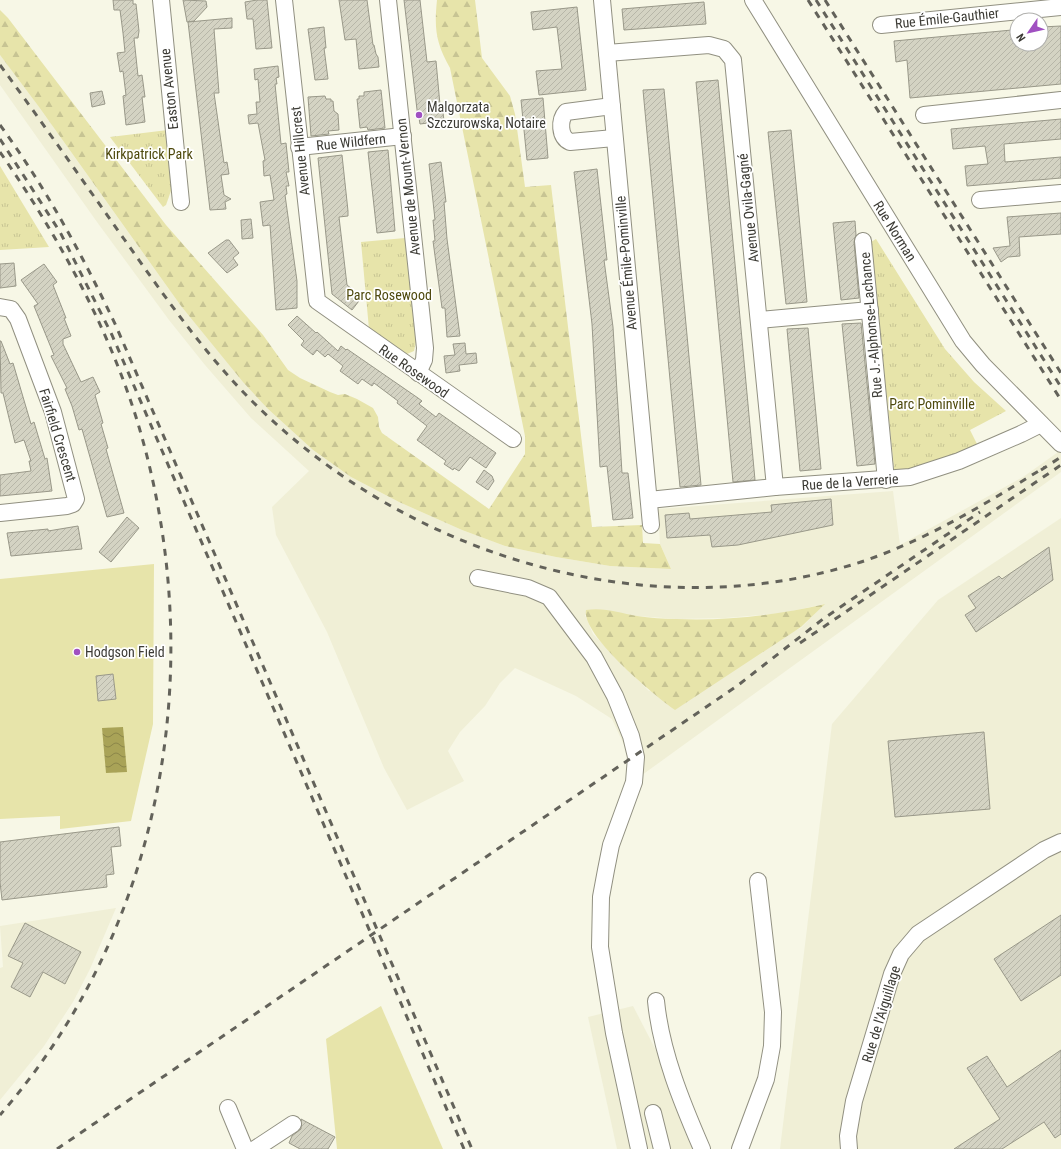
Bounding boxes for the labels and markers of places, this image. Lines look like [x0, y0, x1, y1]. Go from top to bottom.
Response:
place label: Malgorzata Szczurowska, Notaire [427, 99, 546, 131]
marker: Malgorzata Szczurowska, Notaire [414, 110, 424, 120]
place label: Hodgson Field [85, 644, 165, 660]
marker: Hodgson Field [72, 647, 82, 657]

